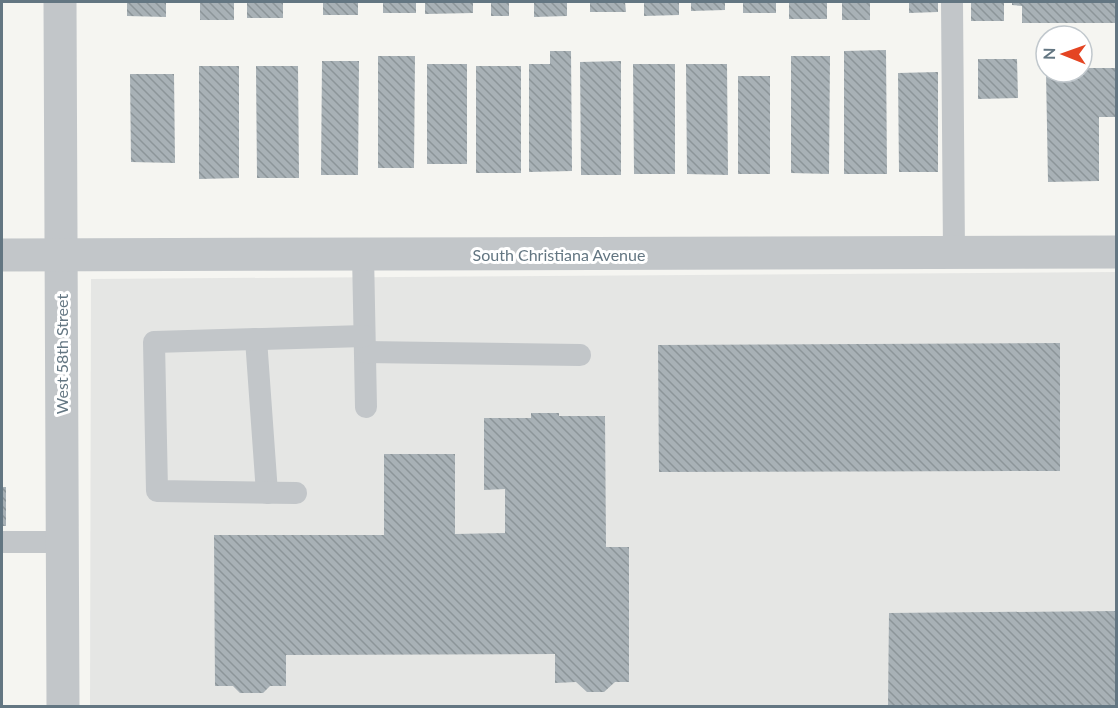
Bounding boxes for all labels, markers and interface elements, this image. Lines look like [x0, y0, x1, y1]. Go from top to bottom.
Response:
north arrow [1034, 24, 1094, 84]
text: N [1039, 47, 1058, 60]
street label: South Christiana Avenue [473, 245, 645, 264]
street label: West 58th Street [52, 294, 71, 414]

